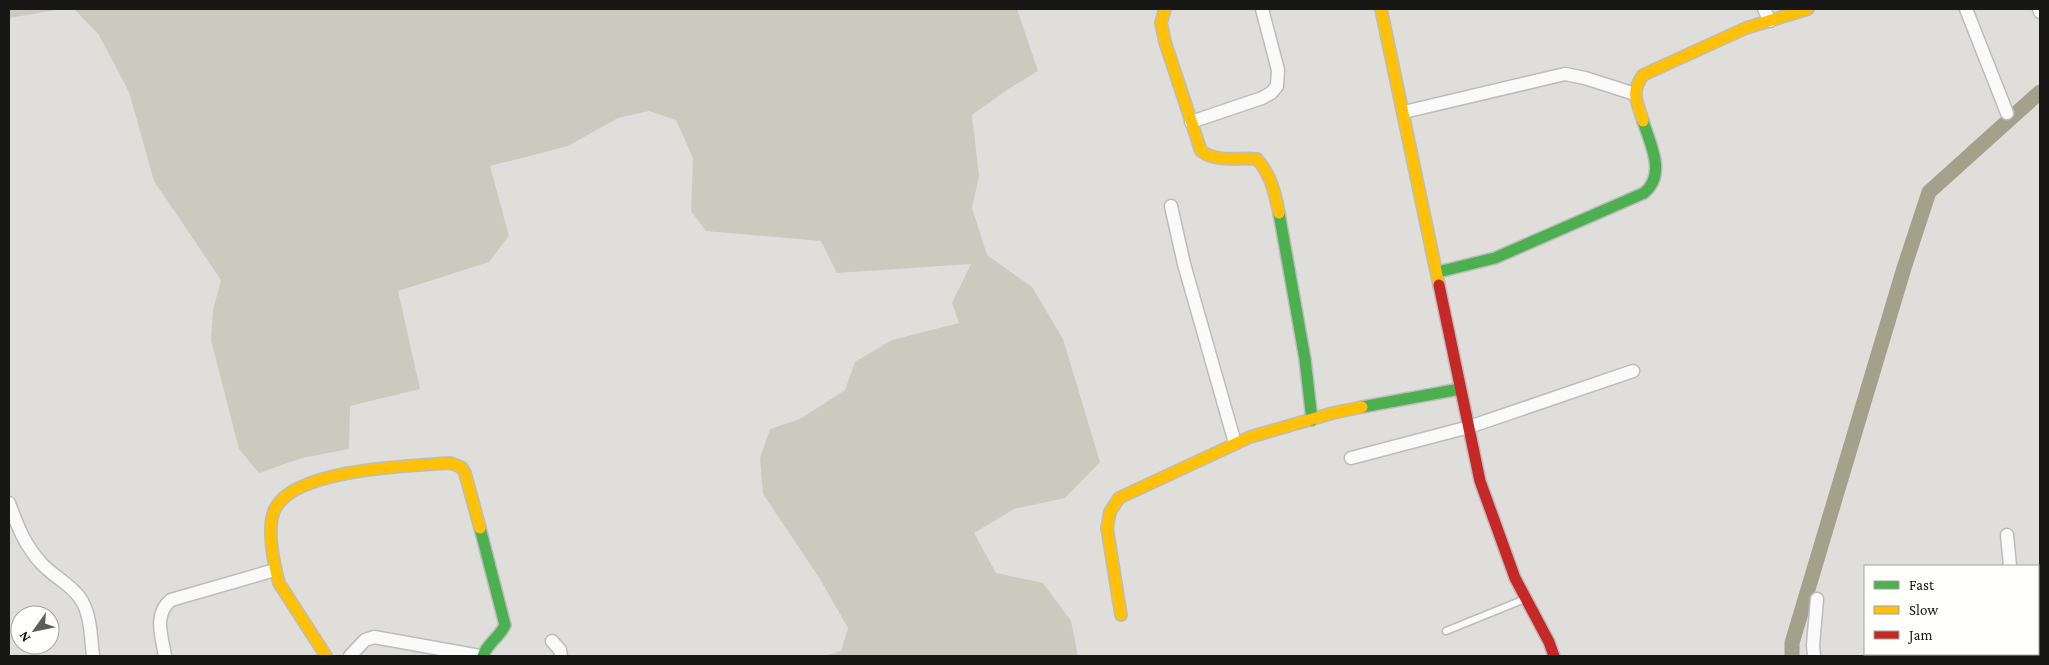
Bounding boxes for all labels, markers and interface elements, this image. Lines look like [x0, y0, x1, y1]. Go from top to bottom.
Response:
legend [1864, 565, 2039, 655]
text: Fast [1909, 577, 1935, 593]
text: Slow [1909, 602, 1939, 618]
north arrow [10, 605, 60, 655]
text: Jam [1907, 627, 1932, 644]
text: N [15, 628, 33, 645]

